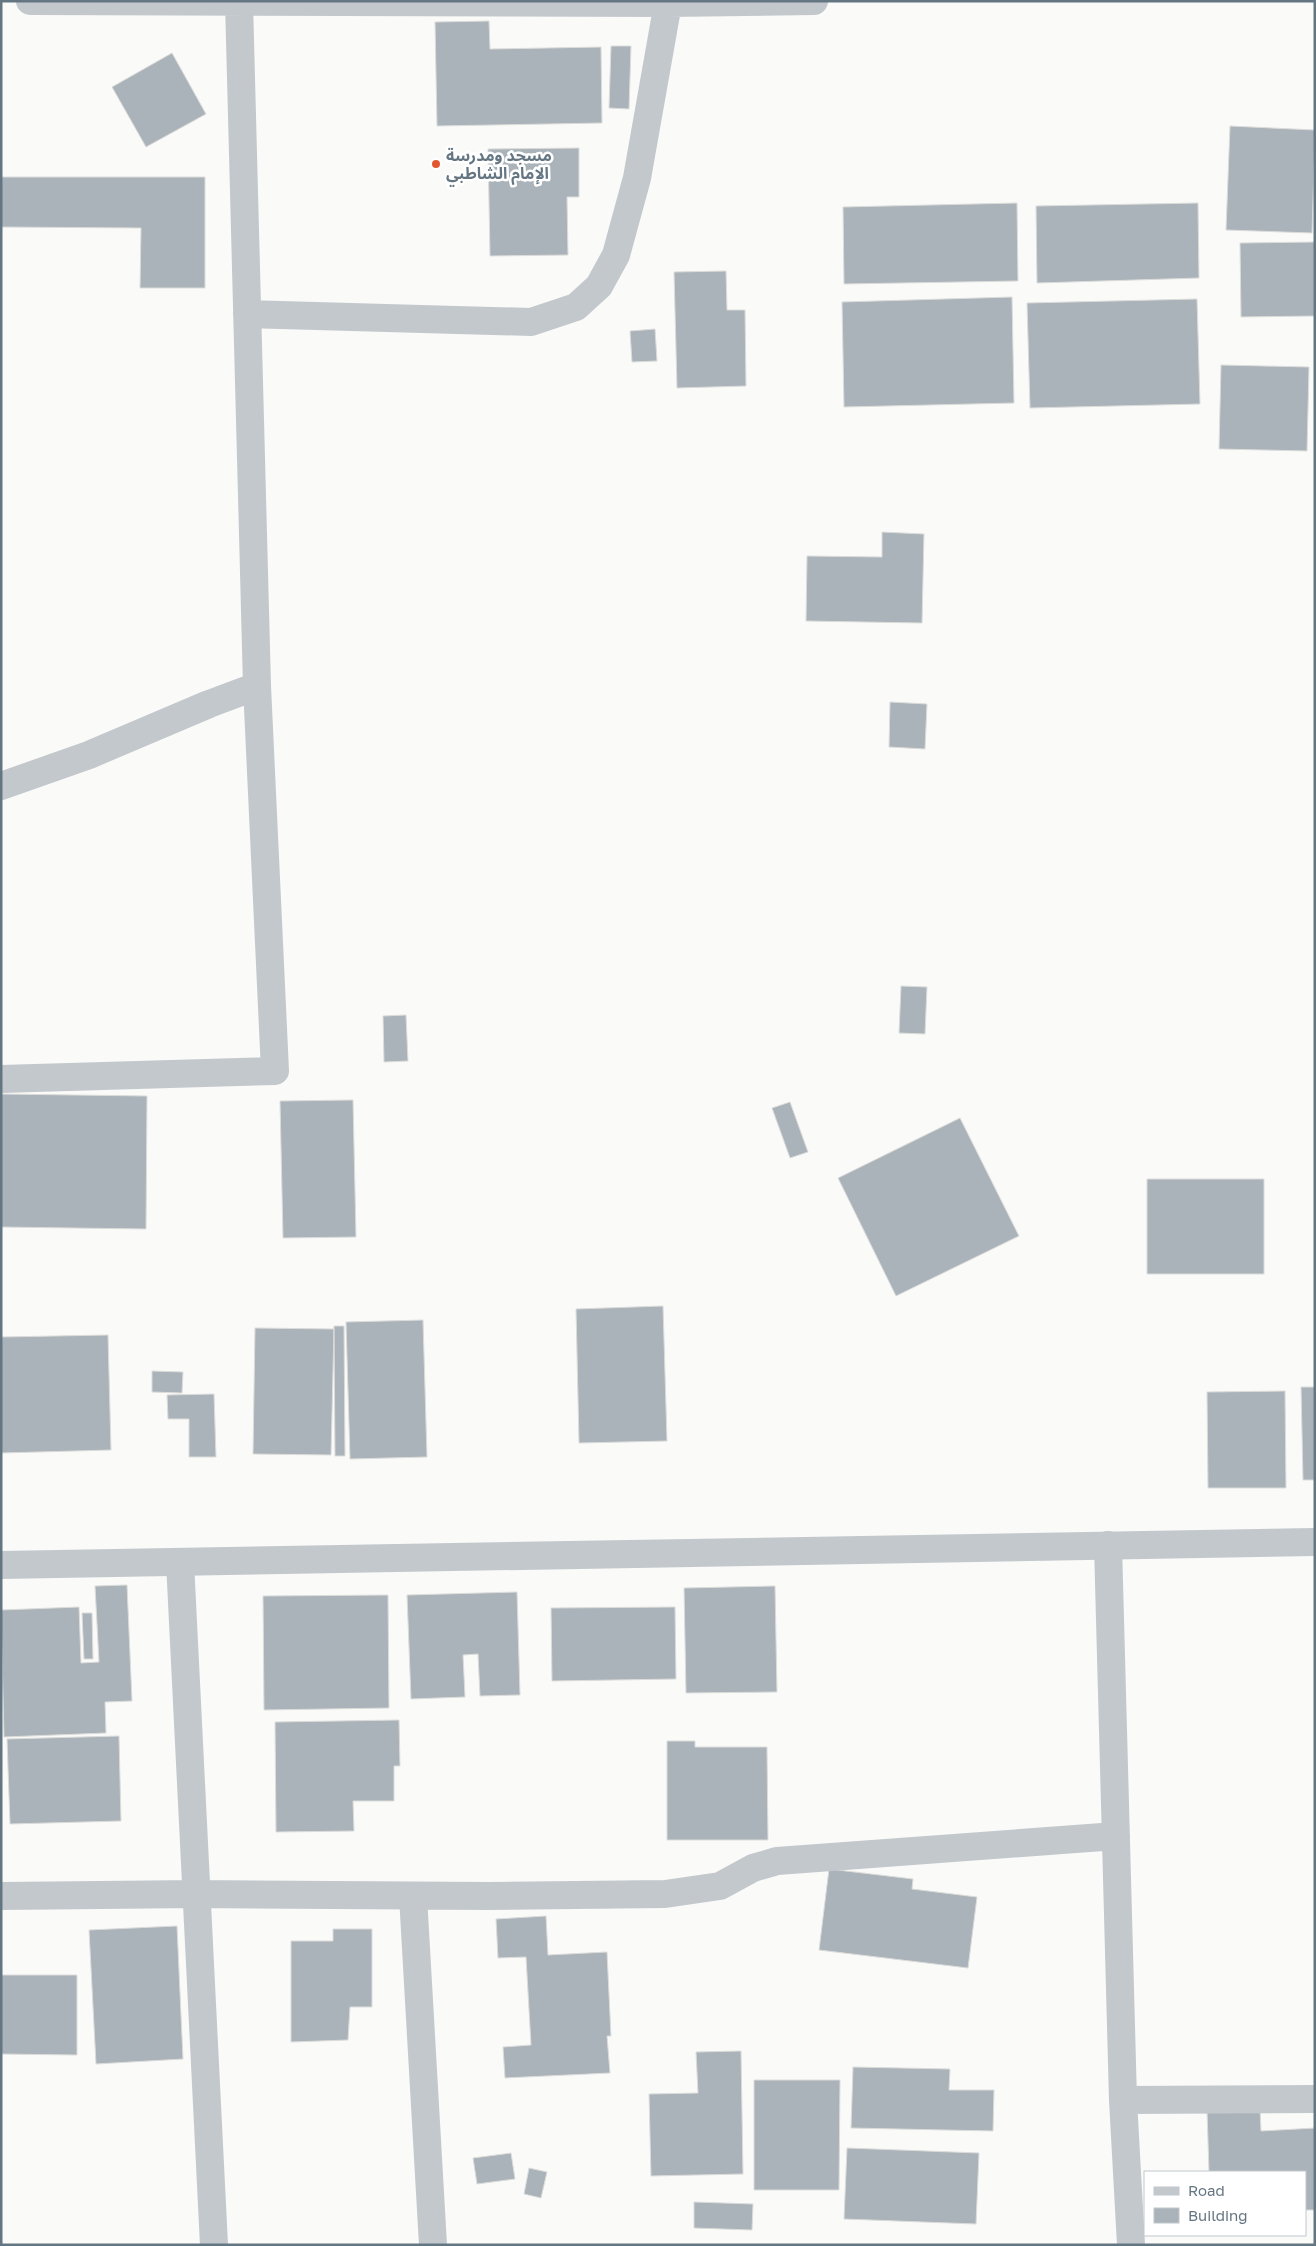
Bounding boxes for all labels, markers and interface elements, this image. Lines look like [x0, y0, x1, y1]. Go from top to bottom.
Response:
place label: مسجد ومدرسة الإمام الشاطبي [446, 145, 552, 187]
marker: مسجد ومدرسة الإمام الشاطبي [430, 158, 442, 170]
legend [1144, 2171, 1306, 2236]
text: Road [1188, 2181, 1225, 2199]
text: Building [1188, 2206, 1248, 2224]

